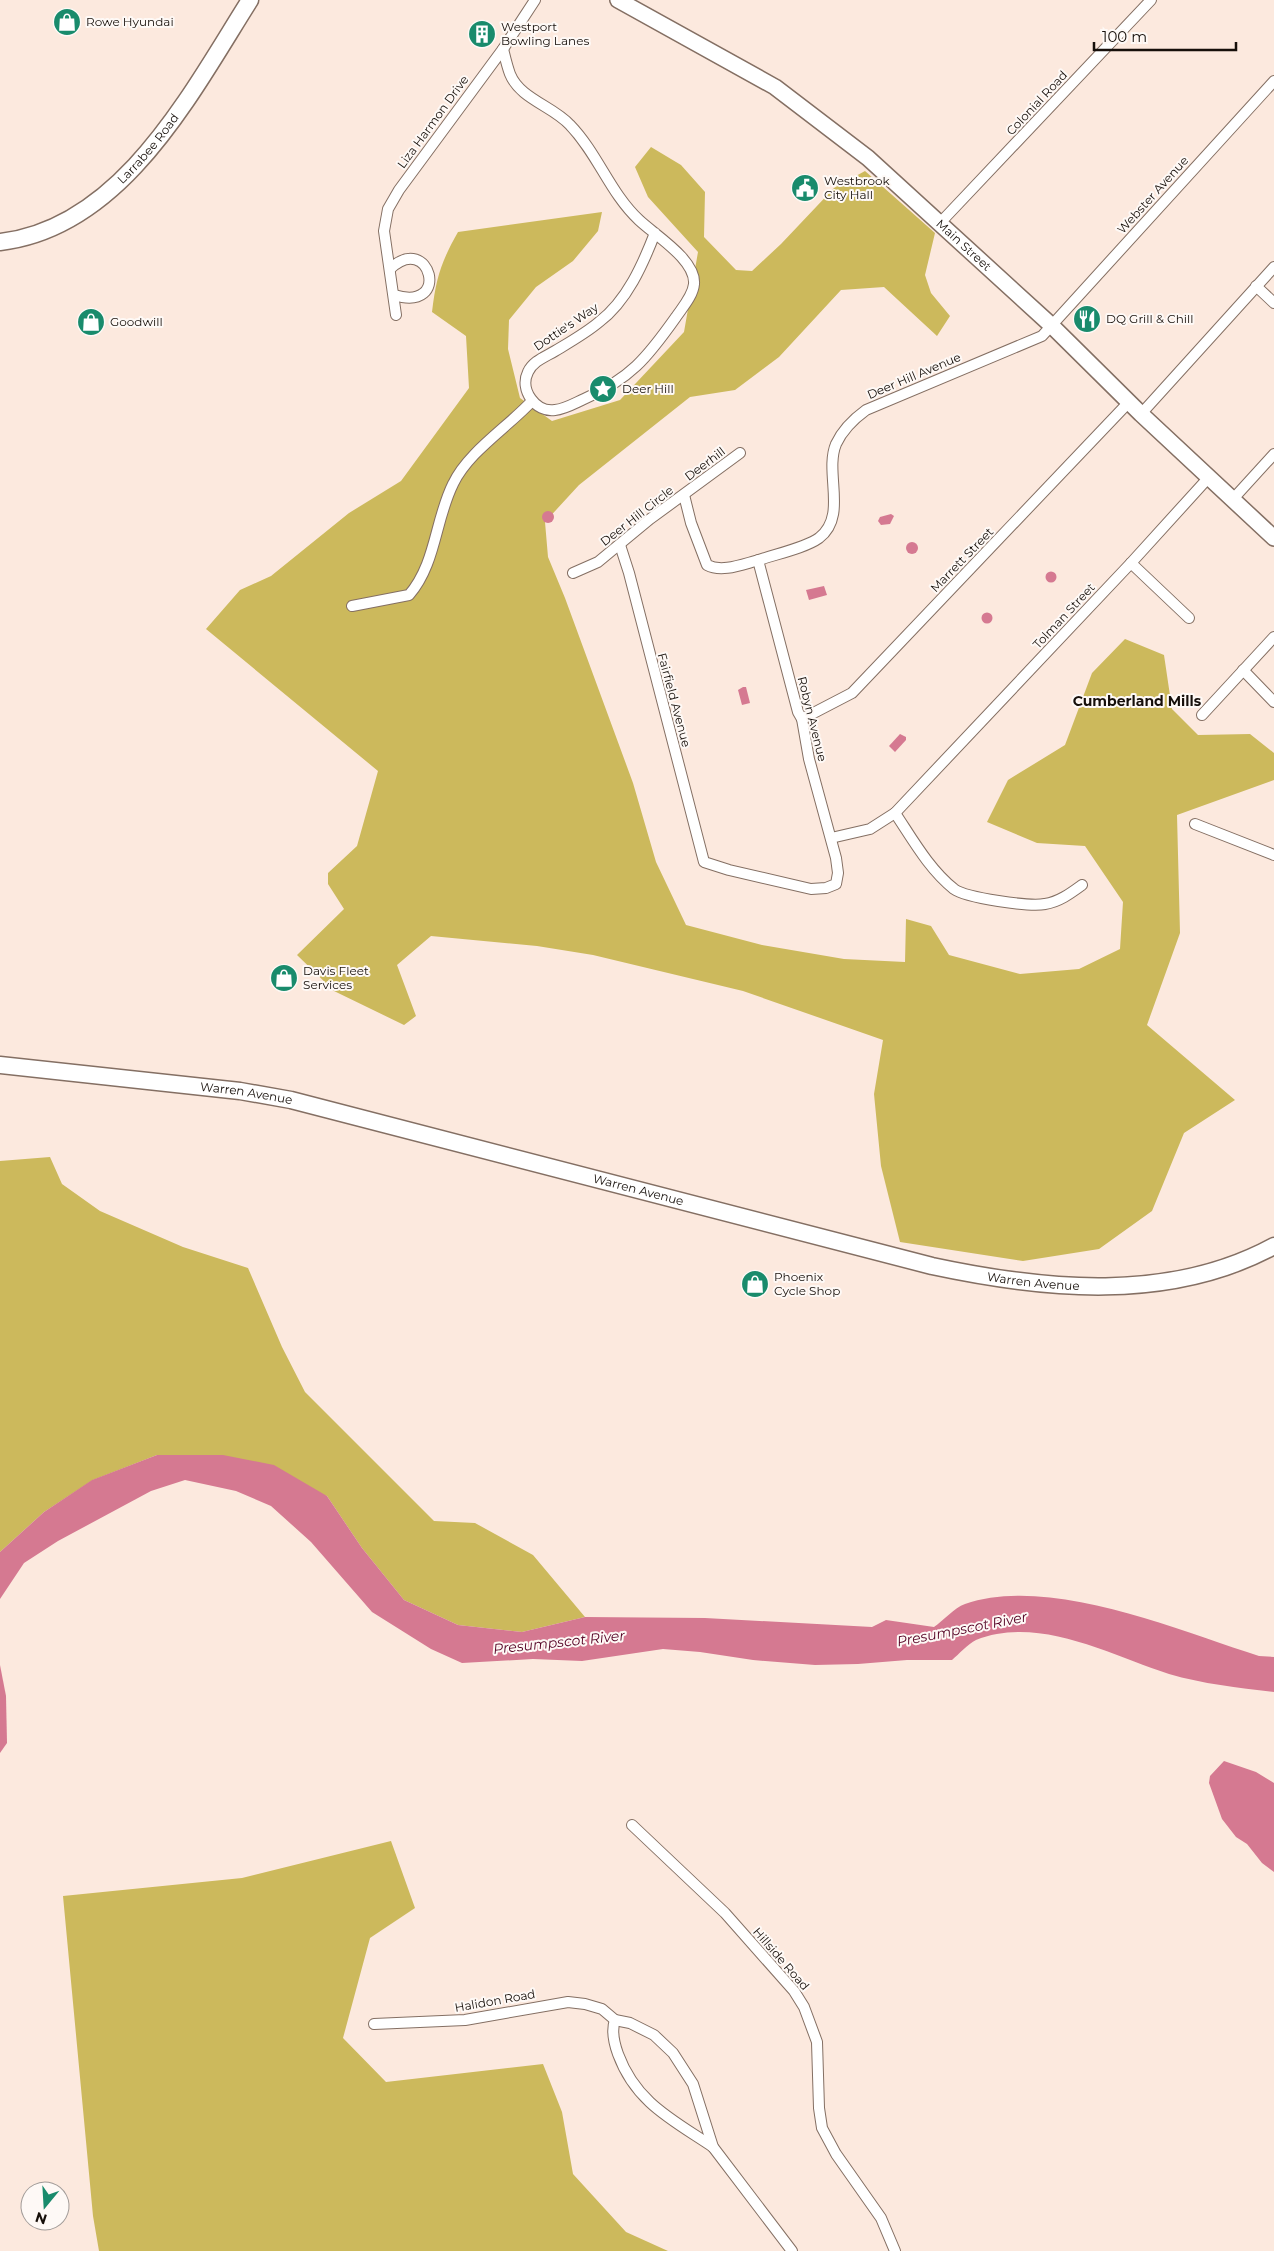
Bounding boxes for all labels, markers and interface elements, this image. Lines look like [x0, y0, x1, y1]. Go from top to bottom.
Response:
shop icon: Rowe Hyundai [52, 7, 82, 37]
place label: Rowe Hyundai [86, 14, 174, 29]
building icon: Westport Bowling Lanes [467, 19, 497, 49]
place label: Westport Bowling Lanes [501, 19, 589, 48]
scale bar [1094, 20, 1236, 52]
text: 100 m [1102, 27, 1147, 46]
street label: Colonial Road [1003, 67, 1070, 138]
street label: Liza Harmon Drive [394, 72, 471, 171]
street label: Larrabee Road [114, 110, 182, 187]
street label: Webster Avenue [1114, 153, 1191, 236]
public building icon: Westbrook City Hall [790, 173, 820, 203]
place label: Westbrook City Hall [824, 173, 890, 202]
street label: Main Street [933, 216, 995, 274]
street label: Dottie's Way [531, 299, 601, 354]
restaurant icon: DQ Grill & Chill [1072, 304, 1102, 334]
shop icon: Goodwill [76, 307, 106, 337]
place label: DQ Grill & Chill [1106, 311, 1193, 326]
place label: Goodwill [110, 314, 163, 329]
street label: Deer Hill Avenue [865, 349, 963, 402]
place icon: Deer Hill [588, 374, 618, 404]
place label: Deer Hill [622, 381, 674, 396]
street label: Deerhill [681, 443, 728, 484]
street label: Deer Hill Circle [597, 482, 676, 549]
street label: Marrett Street [927, 524, 996, 595]
street label: Tolman Street [1029, 580, 1098, 652]
street label: Fairfield Avenue [655, 651, 694, 749]
street label: Robyn Avenue [795, 675, 830, 763]
district label: Cumberland Mills [1073, 692, 1202, 710]
shop icon: Davis Fleet Services [269, 963, 299, 993]
place label: Davis Fleet Services [303, 963, 369, 992]
street label: Warren Avenue [200, 1079, 294, 1107]
street label: Warren Avenue [592, 1171, 685, 1208]
shop icon: Phoenix Cycle Shop [740, 1269, 770, 1299]
place label: Phoenix Cycle Shop [774, 1269, 840, 1298]
street label: Warren Avenue [986, 1269, 1080, 1293]
water label: Presumpscot River [895, 1607, 1029, 1650]
water label: Presumpscot River [492, 1626, 626, 1658]
street label: Hillside Road [750, 1924, 813, 1993]
street label: Halidon Road [453, 1986, 536, 2015]
north arrow [20, 2181, 70, 2231]
text: N [33, 2208, 49, 2229]

